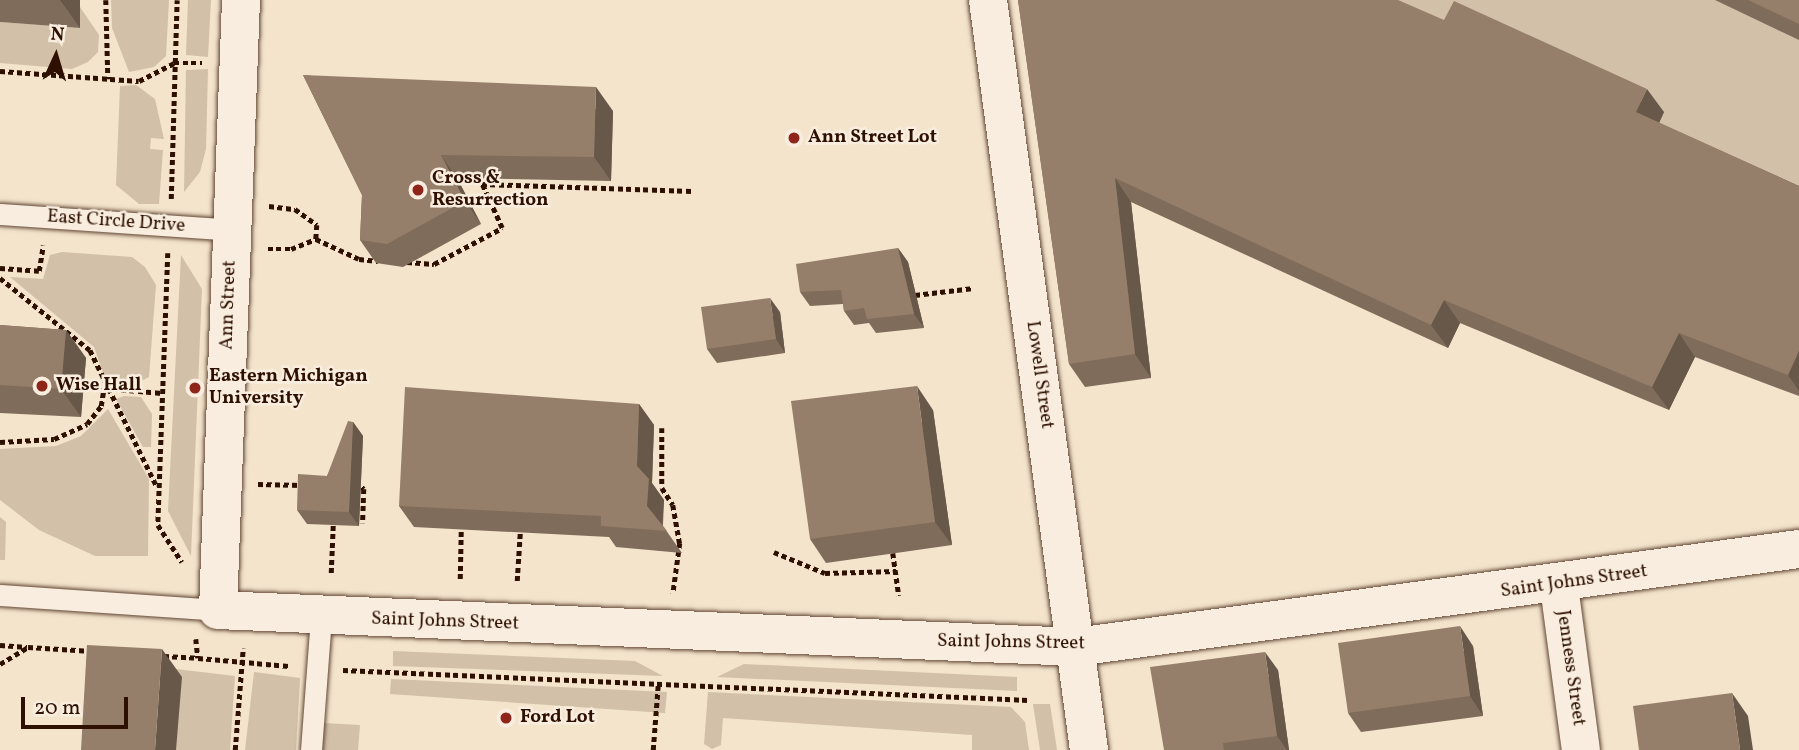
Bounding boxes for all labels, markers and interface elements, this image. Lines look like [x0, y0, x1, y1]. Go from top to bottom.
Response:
north arrow [21, 21, 91, 91]
text: N [50, 22, 65, 49]
place label: Ann Street Lot [808, 127, 937, 149]
marker: Ann Street Lot [786, 130, 802, 146]
place label: Cross & Resurrection [432, 168, 548, 212]
marker: Cross & Resurrection [410, 182, 426, 198]
street label: East Circle Drive [46, 206, 186, 238]
street label: Ann Street [216, 260, 242, 350]
street label: Lowell Street [1020, 319, 1058, 431]
place label: Eastern Michigan University [209, 366, 368, 410]
place label: Wise Hall [56, 375, 141, 397]
marker: Wise Hall [34, 378, 50, 394]
marker: Eastern Michigan University [187, 380, 203, 396]
street label: Saint Johns Street [1499, 560, 1649, 604]
street label: Saint Johns Street [371, 608, 519, 636]
street label: Jenness Street [1551, 609, 1589, 727]
street label: Saint Johns Street [937, 630, 1085, 656]
scale bar [24, 684, 131, 728]
text: 20 m [34, 694, 80, 723]
place label: Ford Lot [520, 707, 595, 729]
marker: Ford Lot [498, 710, 514, 726]

